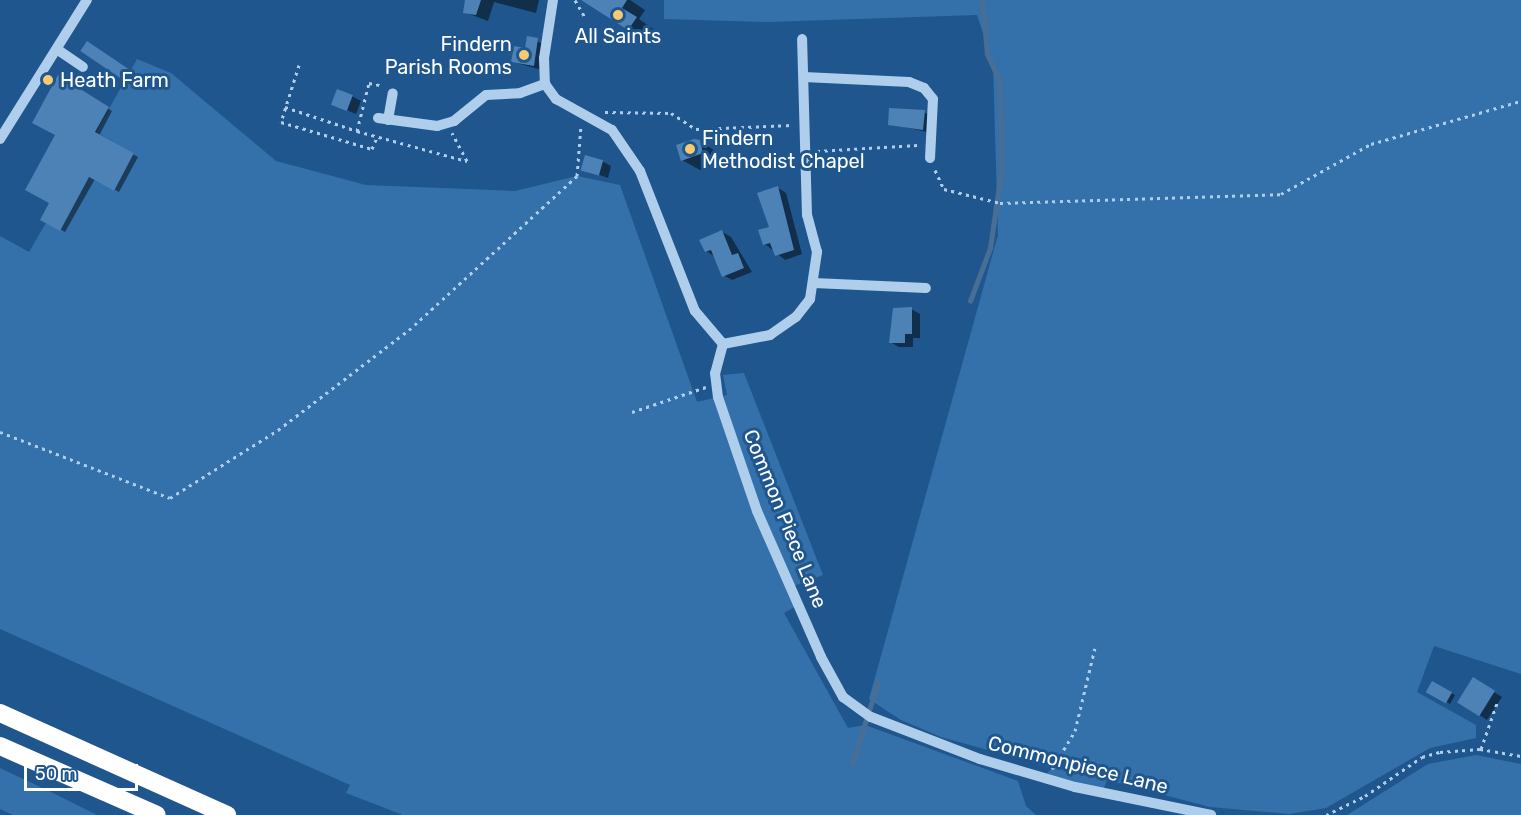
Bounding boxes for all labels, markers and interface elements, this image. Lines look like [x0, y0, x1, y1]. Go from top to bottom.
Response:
marker: All Saints [611, 8, 625, 22]
place label: All Saints [575, 24, 661, 48]
place label: Findern Parish Rooms [385, 32, 512, 79]
marker: Findern Parish Rooms [517, 48, 531, 62]
place label: Heath Farm [60, 68, 169, 92]
marker: Heath Farm [41, 73, 55, 87]
place label: Findern Methodist Chapel [702, 126, 865, 173]
marker: Findern Methodist Chapel [683, 142, 697, 156]
street label: Common Piece Lane [738, 426, 832, 612]
street label: Commonpiece Lane [985, 731, 1171, 799]
scale bar [27, 752, 141, 790]
text: 50 m [35, 763, 78, 785]

